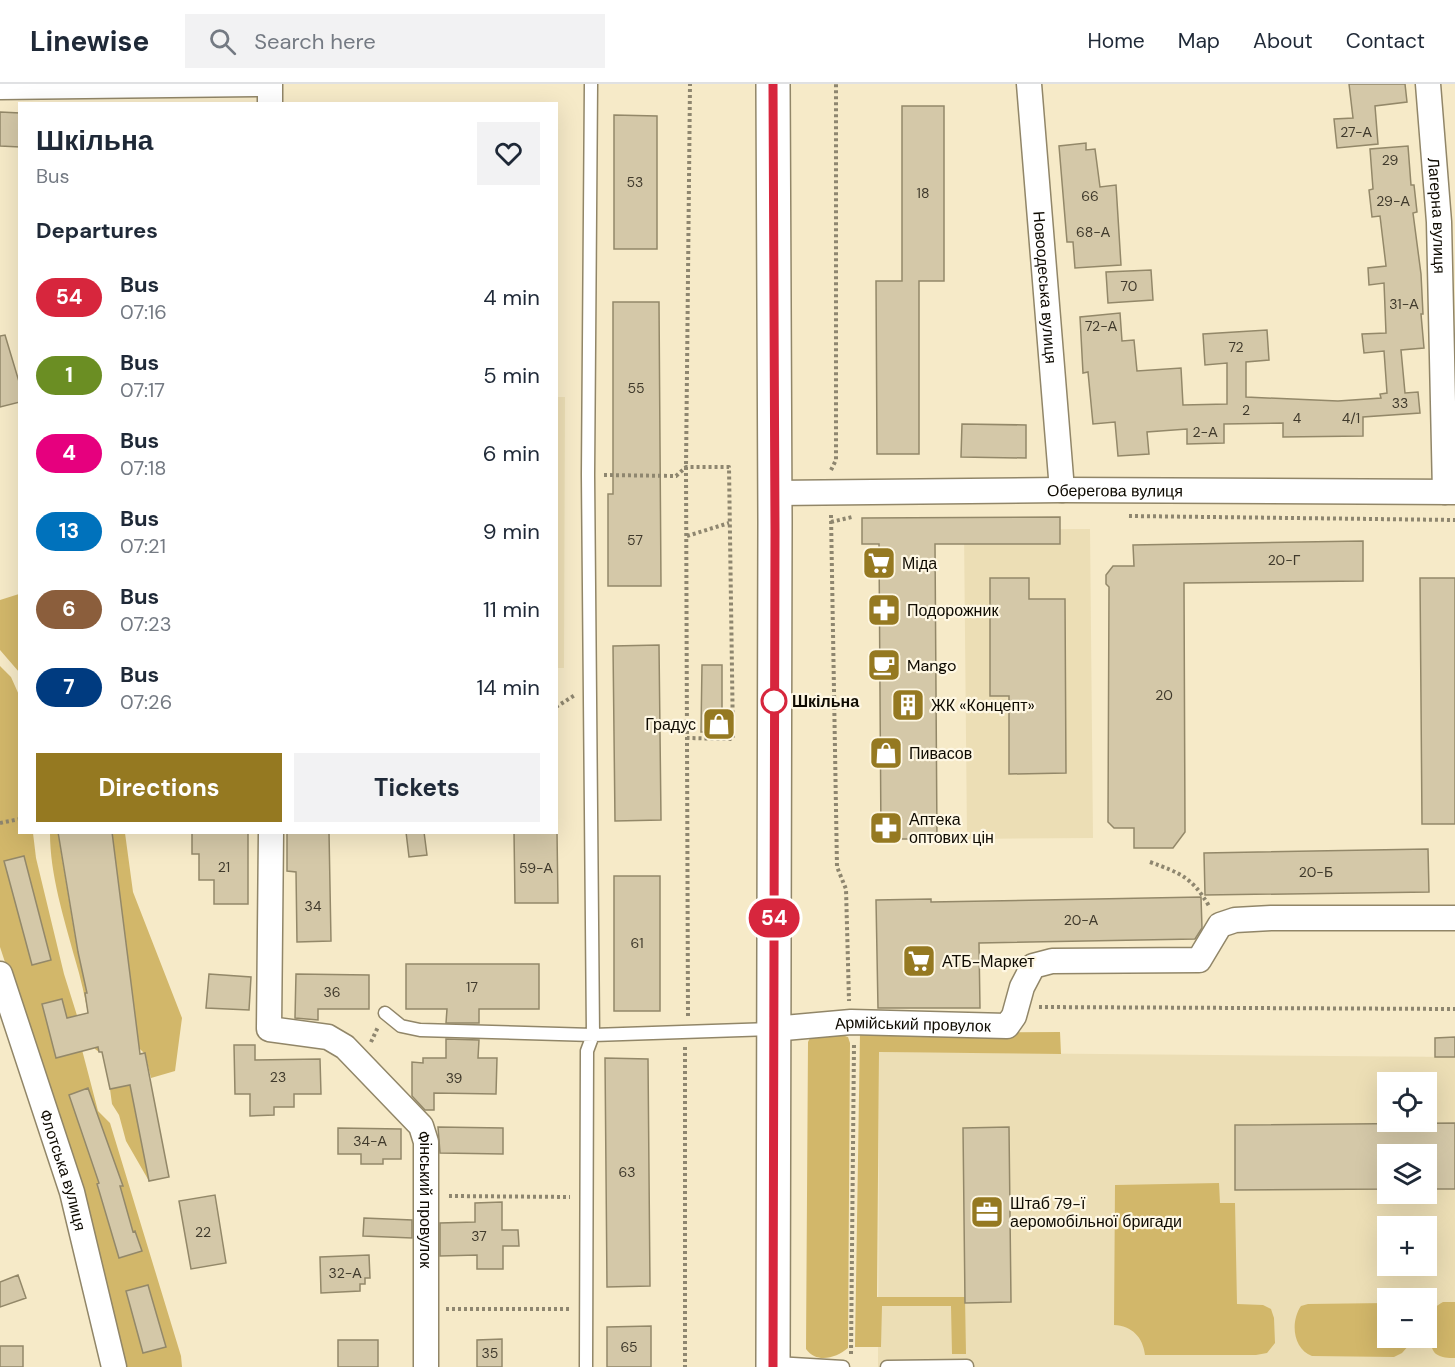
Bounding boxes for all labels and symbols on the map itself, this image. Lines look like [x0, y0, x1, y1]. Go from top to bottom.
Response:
house number: 27-А [1340, 123, 1373, 141]
house number: 29 [1382, 151, 1399, 169]
street label: Лагерна вулиця [1423, 157, 1450, 274]
house number: 53 [627, 173, 643, 191]
house number: 18 [917, 184, 929, 202]
house number: 66 [1081, 187, 1099, 205]
house number: 29-А [1376, 192, 1410, 210]
street label: Новоодеська вулиця [1028, 210, 1062, 365]
house number: 68-А [1076, 223, 1111, 241]
house number: 70 [1121, 277, 1137, 295]
house number: 31-А [1389, 295, 1419, 313]
house number: 72-А [1085, 317, 1118, 335]
house number: 72 [1228, 338, 1244, 356]
house number: 55 [627, 379, 645, 397]
house number: 33 [1392, 394, 1408, 412]
house number: 2 [1242, 401, 1250, 419]
house number: 4 [1293, 409, 1302, 427]
house number: 4/1 [1342, 409, 1360, 427]
house number: 2-А [1193, 423, 1218, 441]
street label: Оберегова вулиця [1047, 480, 1183, 502]
house number: 57 [627, 531, 643, 549]
supermarket icon: Міда [861, 545, 897, 581]
house number: 20-Г [1268, 551, 1301, 569]
place label: Міда [902, 553, 937, 574]
pharmacy icon: Подорожник [866, 592, 902, 628]
place label: Подорожник [907, 600, 999, 621]
cafe icon: Mango [866, 647, 902, 683]
place label: Mango [907, 655, 956, 676]
house number: 20 [1155, 686, 1173, 704]
building icon: ЖК «Концепт» [890, 687, 926, 723]
marker: Шкільна [761, 688, 787, 714]
place label: Шкільна [792, 691, 859, 712]
place label: ЖК «Концепт» [931, 695, 1035, 716]
shop icon: Градус [701, 706, 737, 742]
place label: Градус [645, 714, 696, 735]
shop icon: Пивасов [868, 735, 904, 771]
place label: Пивасов [909, 743, 972, 764]
place label: Аптека оптових цін [909, 809, 994, 848]
pharmacy icon: Аптека оптових цін [868, 810, 904, 846]
house number: 21 [218, 858, 230, 876]
house number: 59-А [519, 859, 554, 877]
house number: 20-Б [1299, 863, 1333, 881]
house number: 34 [305, 897, 322, 915]
line badge: 54 [747, 898, 801, 938]
house number: 20-А [1064, 911, 1099, 929]
house number: 61 [630, 934, 644, 952]
supermarket icon: АТБ-Маркет [901, 943, 937, 979]
place label: АТБ-Маркет [942, 951, 1035, 972]
house number: 17 [466, 978, 478, 996]
house number: 36 [323, 983, 341, 1001]
street label: Армійський провулок [834, 1012, 992, 1037]
house number: 23 [270, 1068, 286, 1086]
house number: 39 [446, 1069, 463, 1087]
street label: Флотська вулиця [34, 1107, 91, 1233]
street label: Фінський провулок [412, 1128, 436, 1269]
house number: 34-А [353, 1132, 388, 1150]
house number: 63 [618, 1163, 636, 1181]
place label: Штаб 79-ї аеромобільної бригади [1010, 1193, 1182, 1232]
office icon: Штаб 79-ї аеромобільної бригади [969, 1194, 1005, 1230]
house number: 22 [195, 1223, 211, 1241]
house number: 37 [471, 1227, 487, 1245]
house number: 32-А [328, 1264, 362, 1282]
house number: 65 [620, 1338, 638, 1356]
house number: 35 [482, 1344, 498, 1362]

